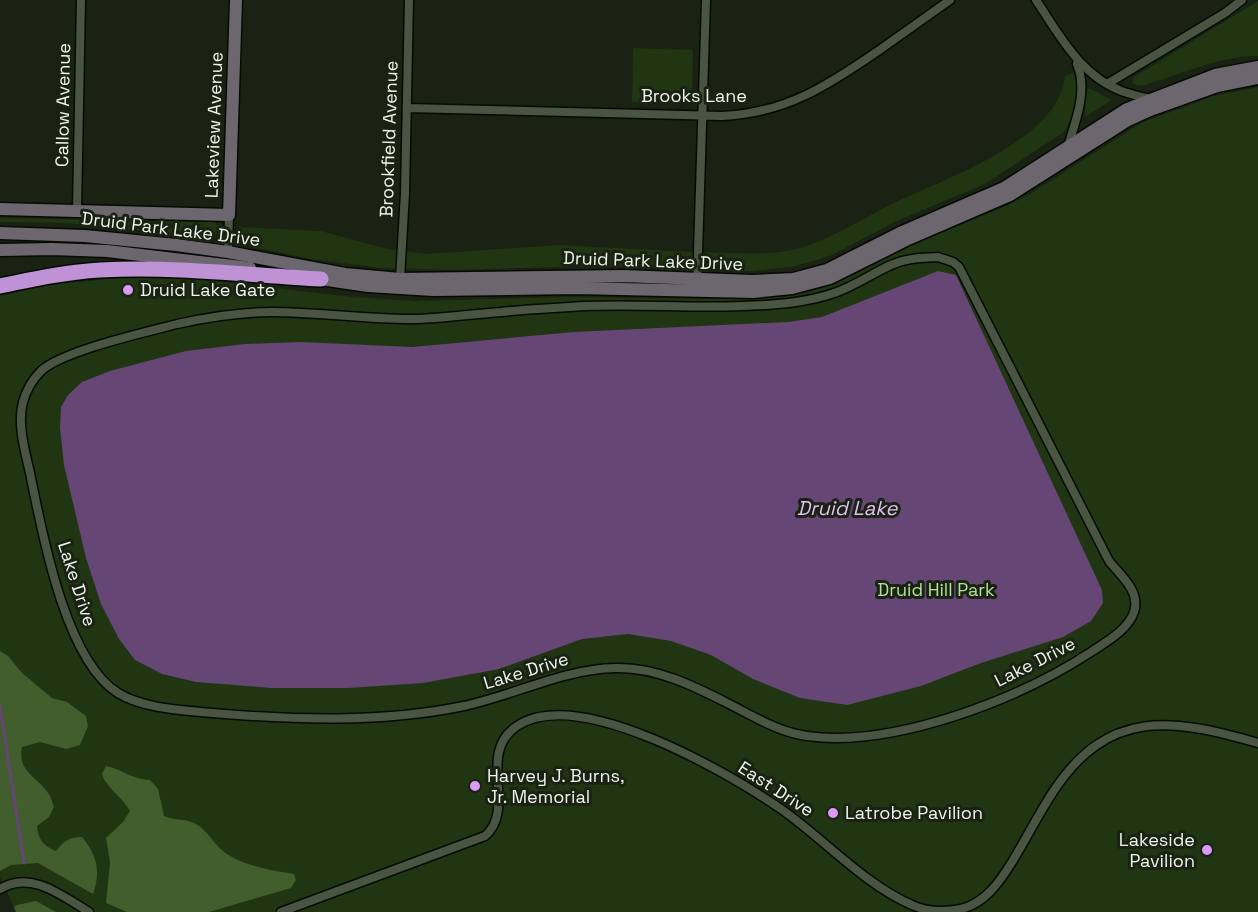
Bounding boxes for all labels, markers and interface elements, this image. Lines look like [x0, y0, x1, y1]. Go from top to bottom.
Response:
street label: Callow Avenue [50, 43, 75, 167]
street label: Lakeview Avenue [199, 51, 228, 199]
street label: Brookfield Avenue [374, 60, 403, 218]
street label: Brooks Lane [641, 84, 747, 107]
street label: Druid Park Lake Drive [80, 206, 262, 251]
street label: Druid Park Lake Drive [563, 246, 743, 275]
place label: Druid Lake Gate [140, 278, 275, 301]
marker: Druid Lake Gate [121, 283, 135, 297]
water label: Druid Lake [797, 495, 898, 521]
street label: Lake Drive [53, 539, 102, 629]
park label: Druid Hill Park [877, 578, 995, 601]
street label: Lake Drive [990, 631, 1079, 692]
street label: Lake Drive [481, 647, 571, 694]
street label: East Drive [734, 756, 818, 822]
place label: Harvey J. Burns, Jr. Memorial [487, 764, 625, 808]
marker: Harvey J. Burns, Jr. Memorial [468, 779, 482, 793]
place label: Latrobe Pavilion [845, 801, 983, 824]
marker: Latrobe Pavilion [826, 806, 840, 820]
place label: Lakeside Pavilion [1119, 828, 1195, 872]
marker: Lakeside Pavilion [1200, 843, 1214, 857]

